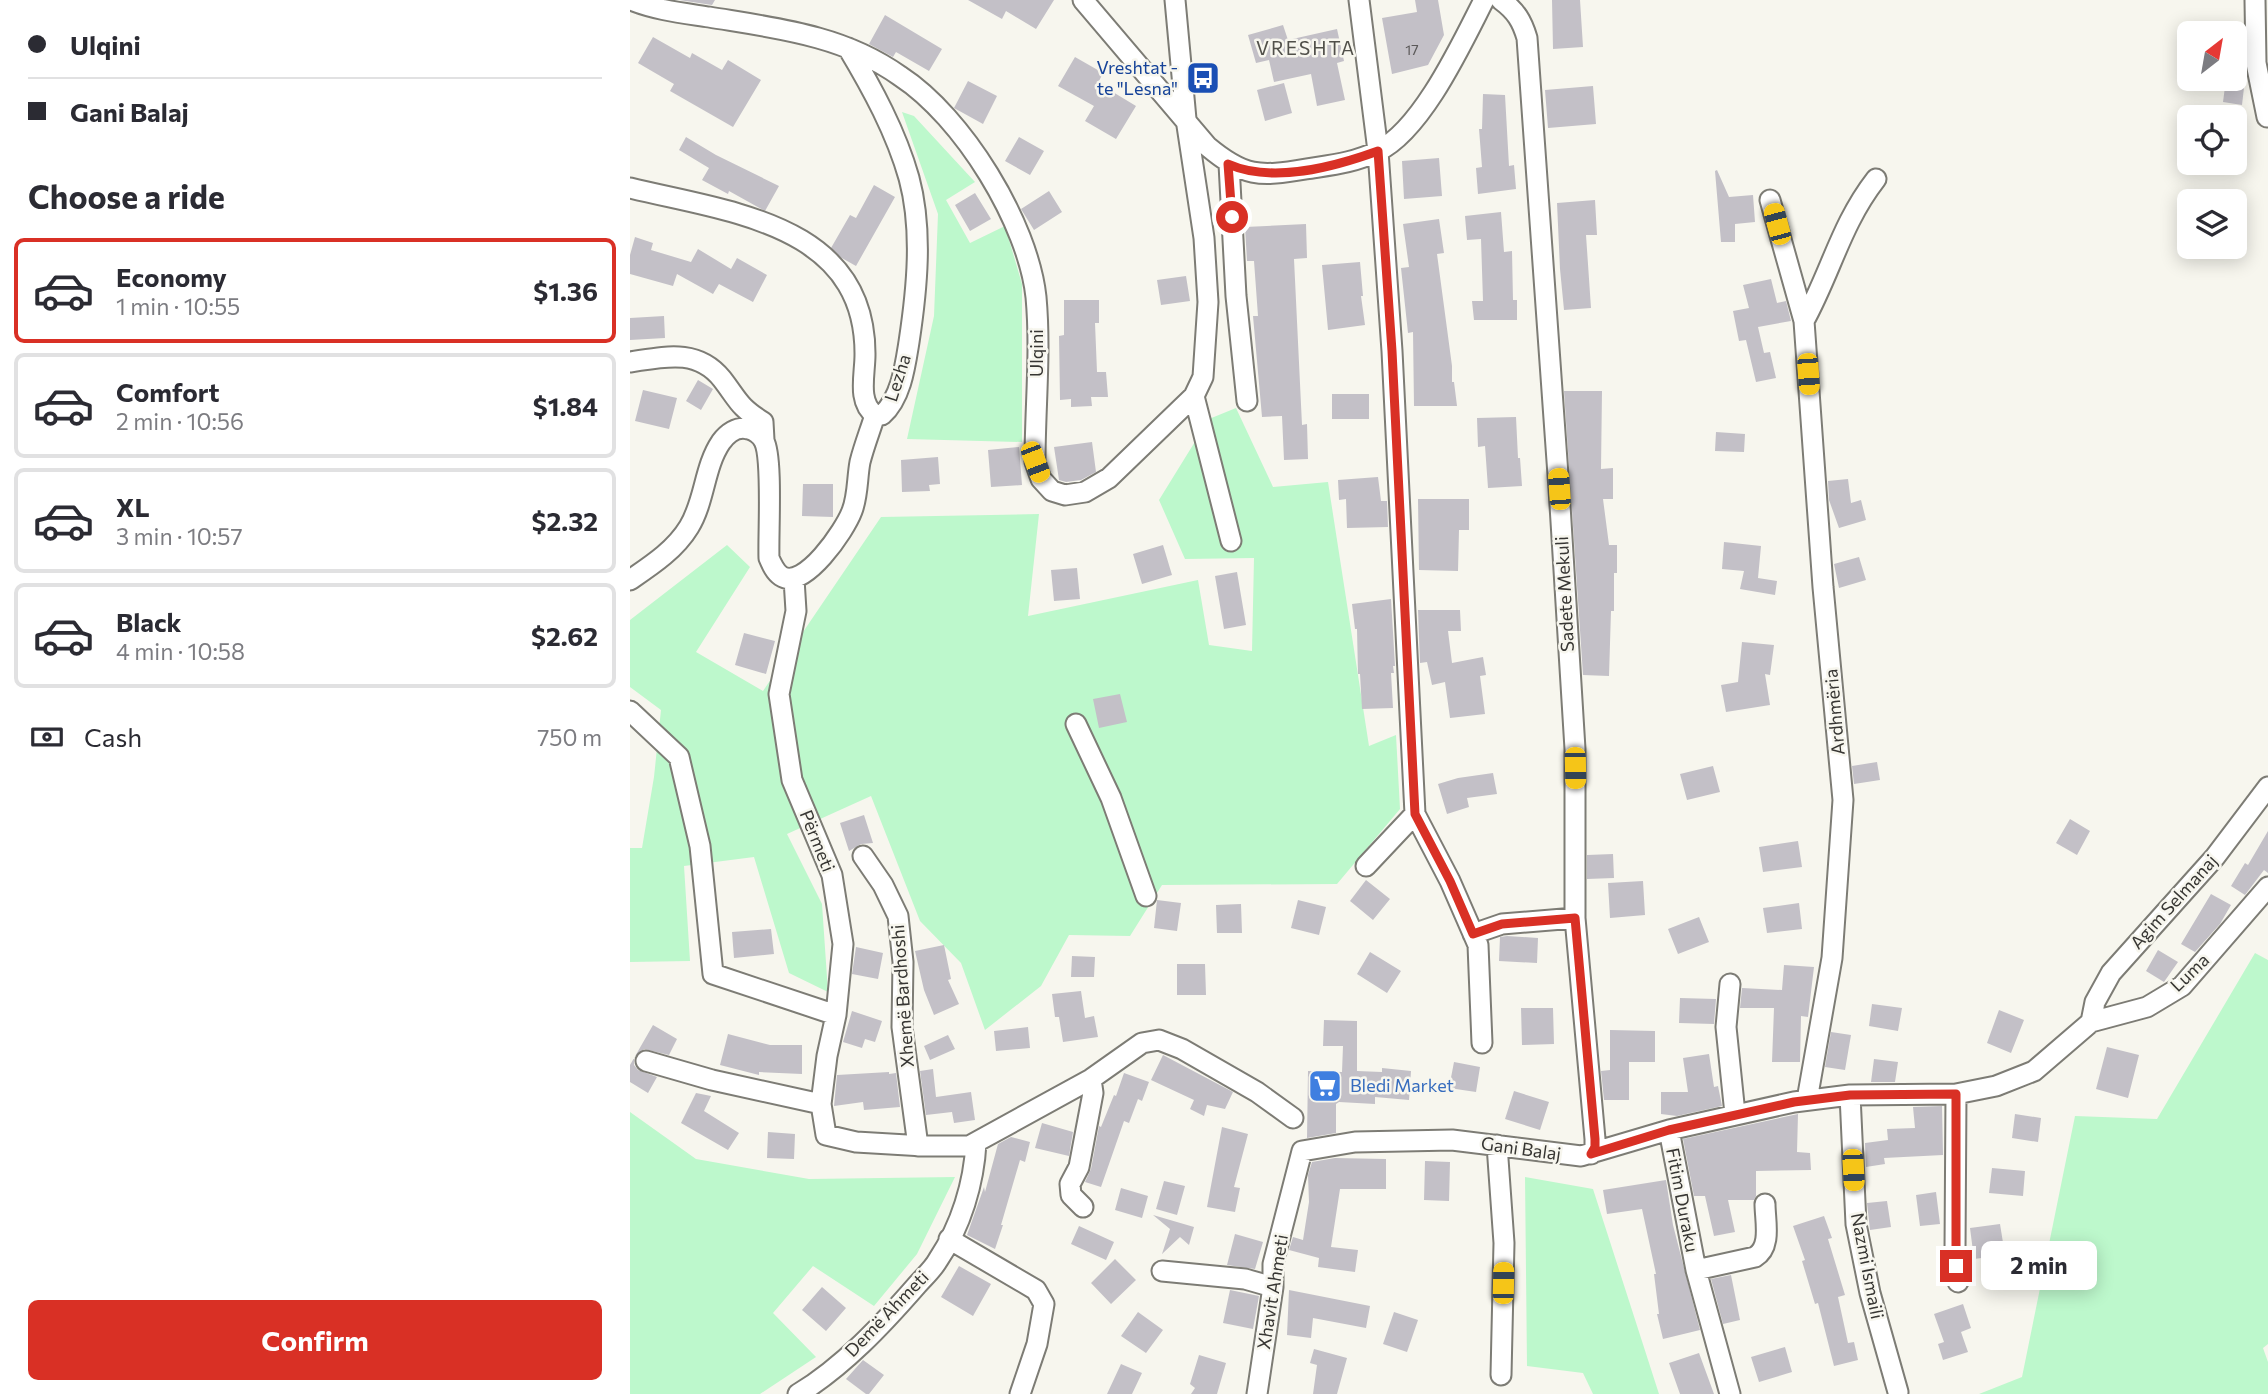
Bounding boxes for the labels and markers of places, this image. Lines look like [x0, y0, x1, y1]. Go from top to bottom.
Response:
place label: Vreshtat - te "Lesna" [1096, 56, 1178, 99]
bus stop icon: Vreshtat - te "Lesna" [1184, 59, 1222, 97]
supermarket icon: Bledi Market [1306, 1067, 1344, 1105]
place label: Bledi Market [1350, 1074, 1454, 1096]

